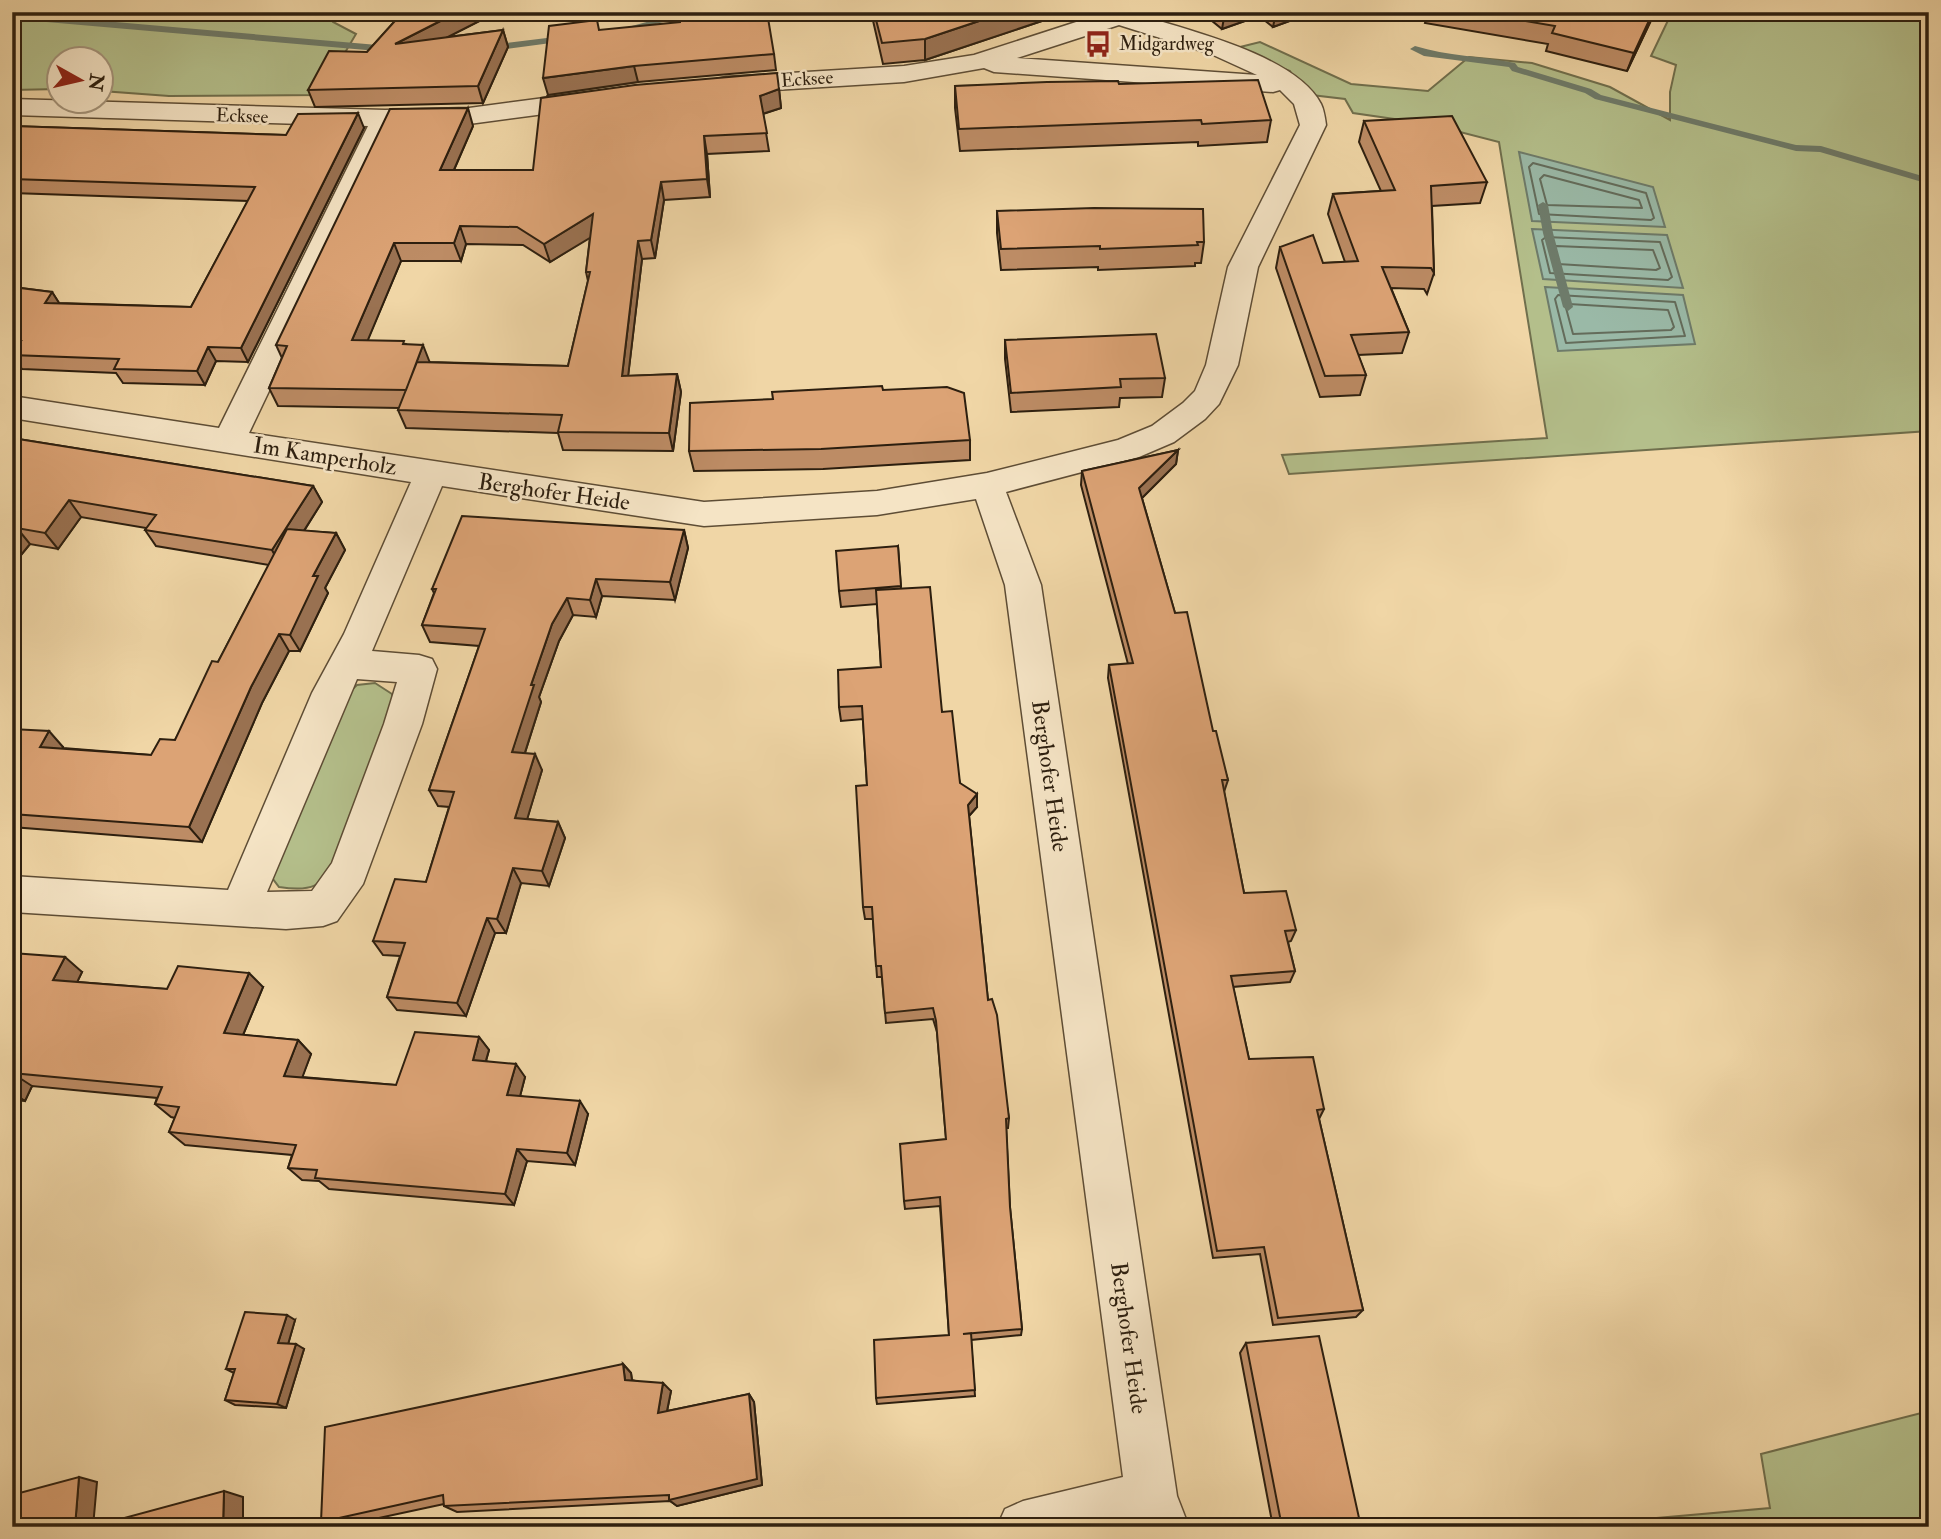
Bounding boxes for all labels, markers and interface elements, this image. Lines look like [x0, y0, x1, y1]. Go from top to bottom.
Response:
bus stop icon: Midgardweg [1083, 29, 1113, 59]
place label: Midgardweg [1119, 32, 1215, 56]
north arrow [46, 46, 116, 116]
street label: Ecksee [780, 65, 834, 93]
text: N [83, 71, 109, 93]
street label: Ecksee [215, 103, 269, 129]
street label: Im Kamperholz [251, 430, 399, 483]
street label: Berghofer Heide [476, 467, 632, 517]
street label: Berghofer Heide [1025, 698, 1075, 854]
street label: Berghofer Heide [1104, 1260, 1154, 1416]

